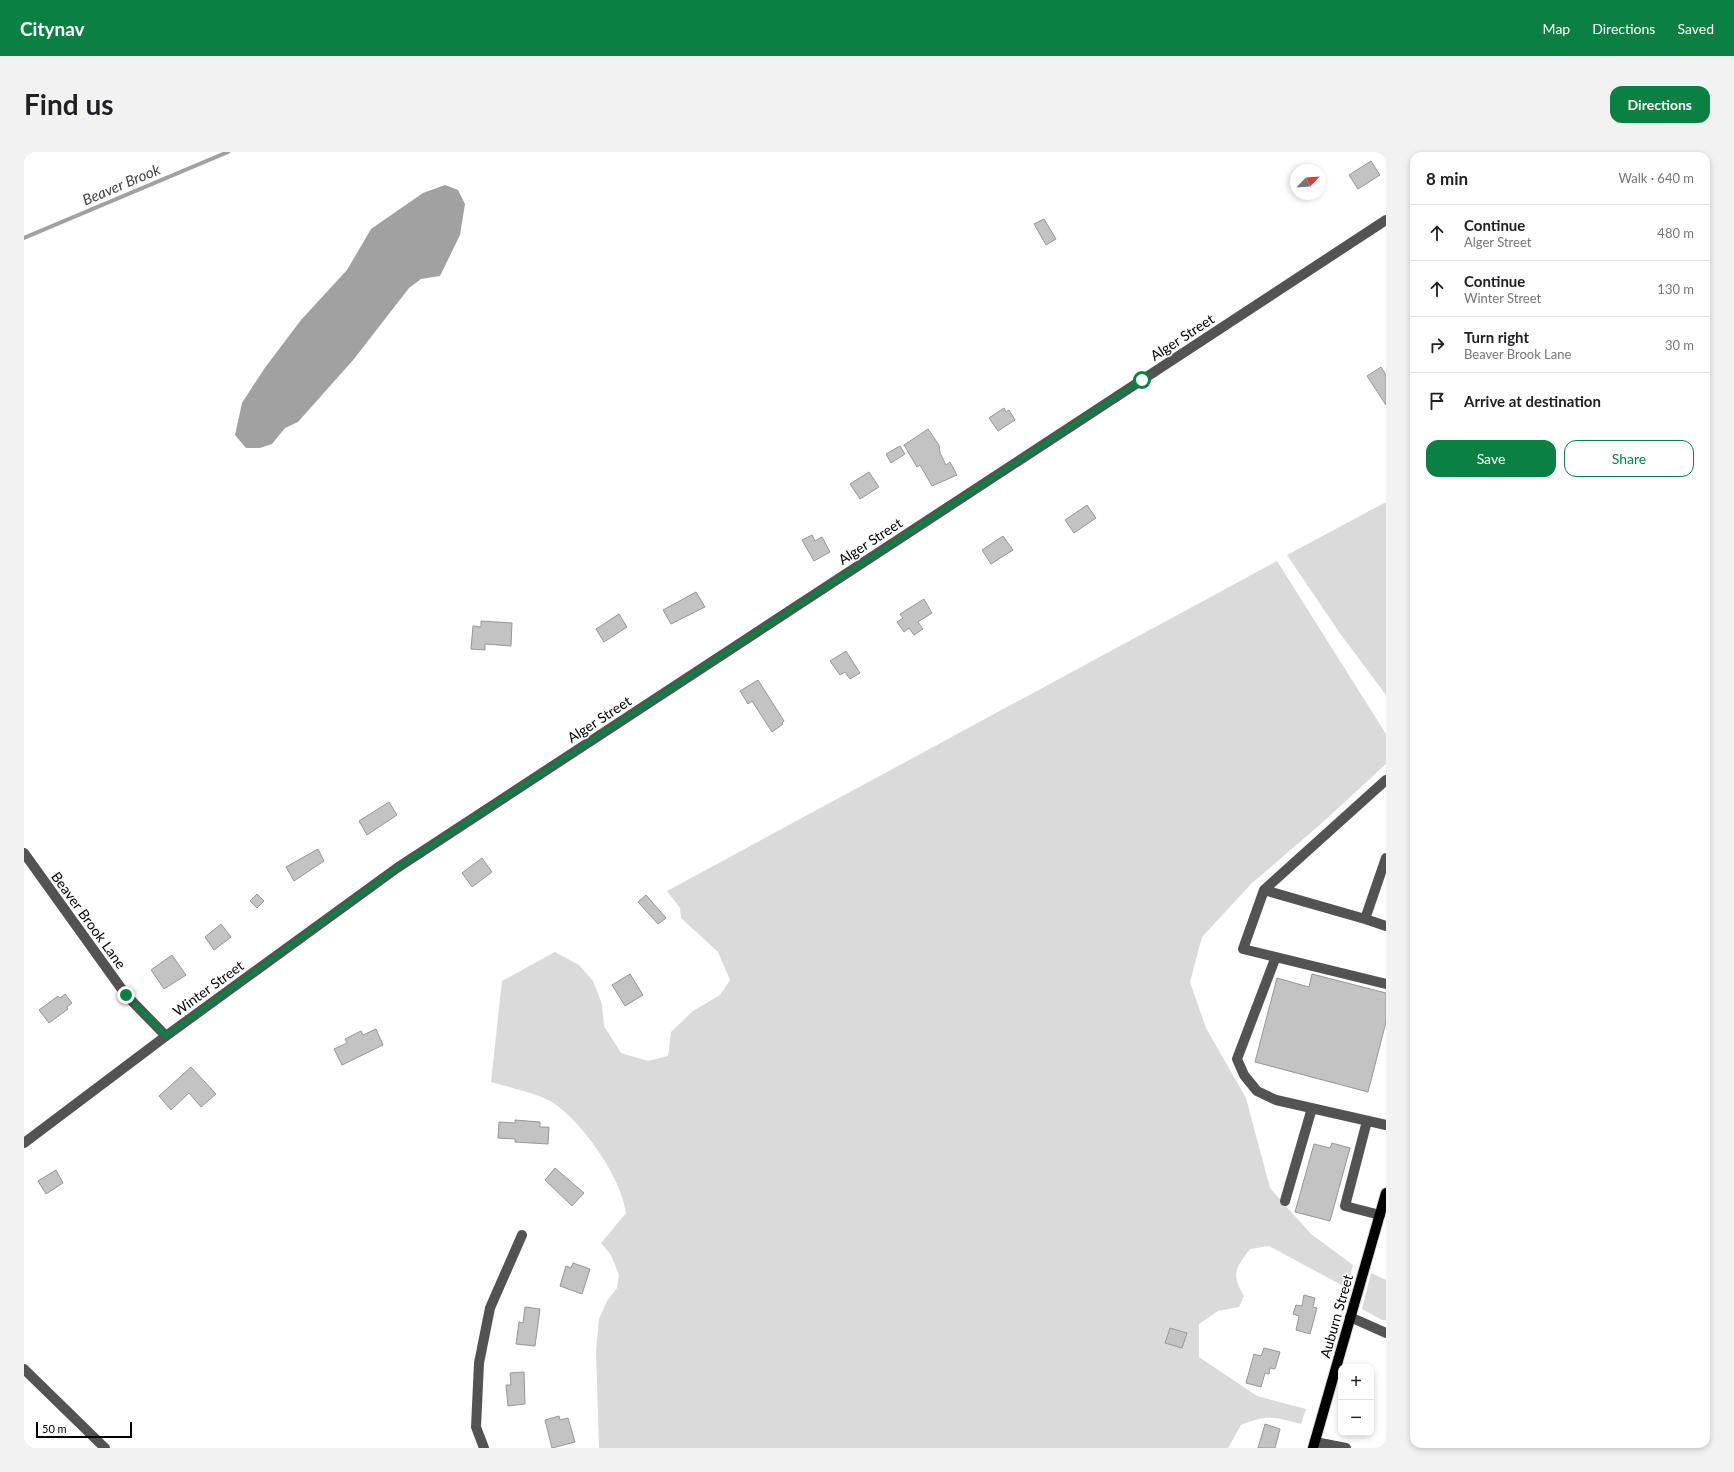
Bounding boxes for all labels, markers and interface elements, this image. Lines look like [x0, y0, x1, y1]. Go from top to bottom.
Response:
text: Citynav [20, 17, 85, 40]
text: Map [1543, 20, 1570, 37]
text: Directions [1592, 20, 1655, 37]
text: Saved [1677, 20, 1714, 37]
button: Directions [1610, 86, 1710, 123]
text: Find us [24, 87, 114, 121]
water label: Beaver Brook [79, 159, 163, 208]
north arrow [1290, 164, 1326, 200]
text: 8 min [1426, 168, 1468, 189]
text: Walk · 640 m [1618, 170, 1694, 186]
text: Continue [1464, 216, 1525, 234]
icon: ahead [1426, 222, 1448, 244]
text: 480 m [1657, 225, 1694, 241]
text: Alger Street [1464, 234, 1531, 250]
text: Continue [1464, 272, 1525, 290]
icon: ahead [1426, 278, 1448, 300]
text: 130 m [1657, 281, 1694, 297]
text: Winter Street [1464, 290, 1541, 306]
street label: Alger Street [1147, 310, 1217, 364]
text: Turn right [1464, 328, 1529, 346]
icon: right [1426, 334, 1448, 356]
text: 30 m [1665, 337, 1694, 353]
text: Beaver Brook Lane [1464, 346, 1571, 362]
route start [1133, 371, 1151, 389]
icon: arrive [1426, 390, 1448, 412]
text: Arrive at destination [1464, 392, 1601, 410]
button: Save [1426, 440, 1556, 477]
button: Share [1564, 440, 1694, 477]
street label: Alger Street [835, 514, 905, 568]
street label: Alger Street [564, 692, 634, 746]
street label: Beaver Brook Lane [48, 868, 130, 972]
street label: Winter Street [169, 957, 247, 1019]
route end [117, 986, 135, 1004]
street label: Auburn Street [1316, 1272, 1356, 1360]
map controls [1338, 1364, 1374, 1436]
button: + [1338, 1364, 1374, 1400]
button: − [1338, 1400, 1374, 1436]
scale bar [36, 1420, 132, 1439]
text: 50 m [42, 1422, 67, 1435]

